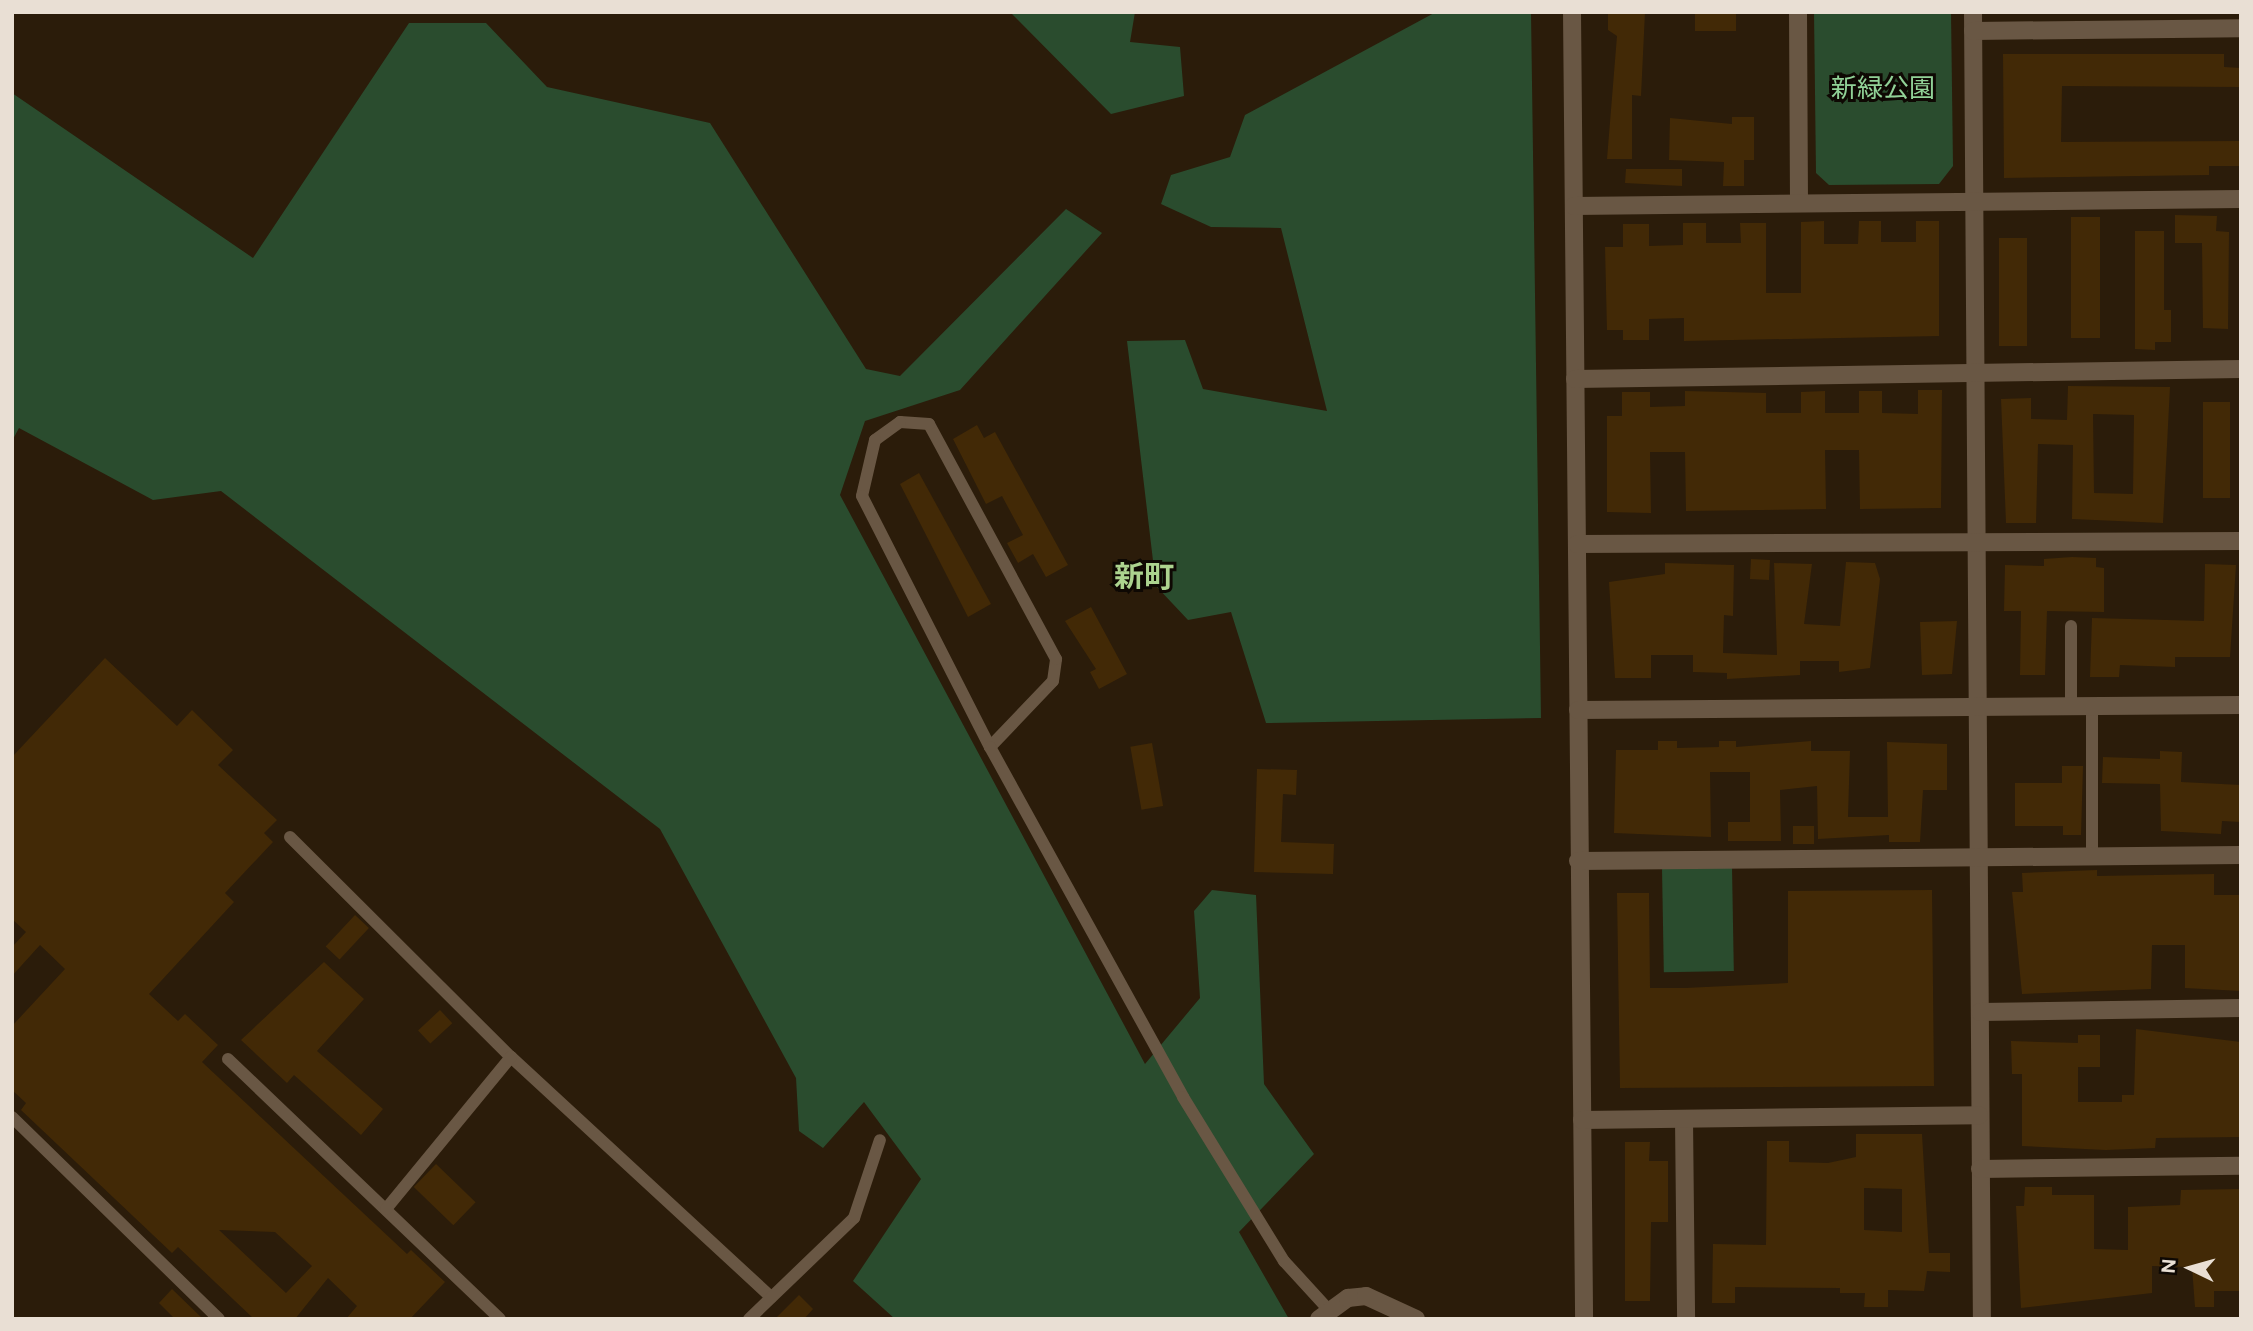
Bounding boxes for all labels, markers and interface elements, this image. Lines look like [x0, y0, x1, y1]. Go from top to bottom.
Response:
park label: 新緑公園 [1831, 73, 1935, 105]
district label: 新町 [1114, 559, 1174, 595]
north arrow [2155, 1233, 2225, 1303]
text: N [2156, 1258, 2181, 1274]

